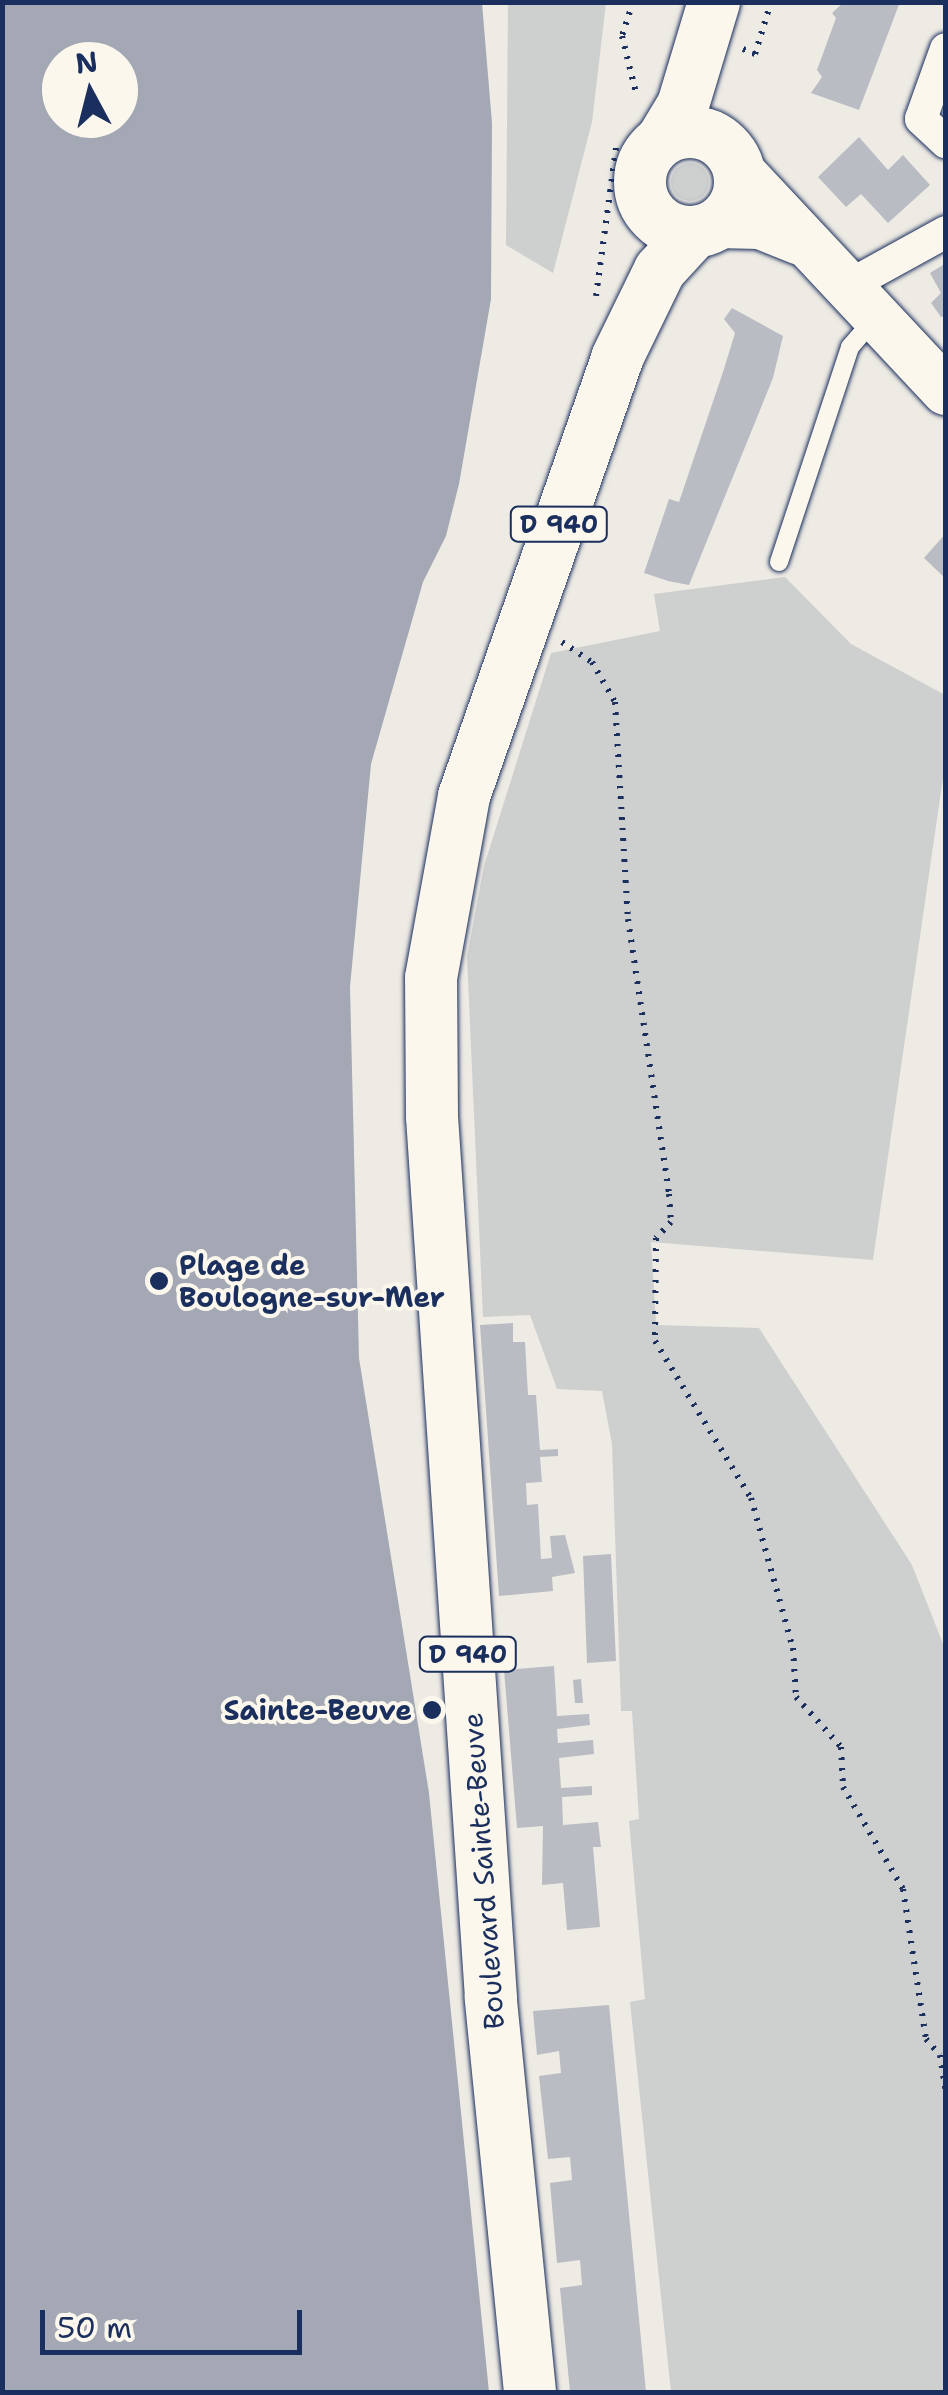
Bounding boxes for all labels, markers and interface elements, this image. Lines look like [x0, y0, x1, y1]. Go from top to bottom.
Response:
north arrow [40, 40, 140, 140]
text: N [73, 42, 100, 82]
road number: D 940 [509, 504, 609, 544]
place label: Plage de Boulogne-sur-Mer [179, 1248, 445, 1314]
marker: Plage de Boulogne-sur-Mer [148, 1270, 170, 1292]
road number: D 940 [418, 1634, 518, 1674]
place label: Sainte-Beuve [223, 1693, 412, 1727]
marker: Sainte-Beuve [421, 1699, 443, 1721]
street label: Boulevard Sainte-Beuve [455, 1711, 511, 2031]
scale bar [45, 2290, 308, 2352]
text: 50 m [57, 2307, 132, 2348]

